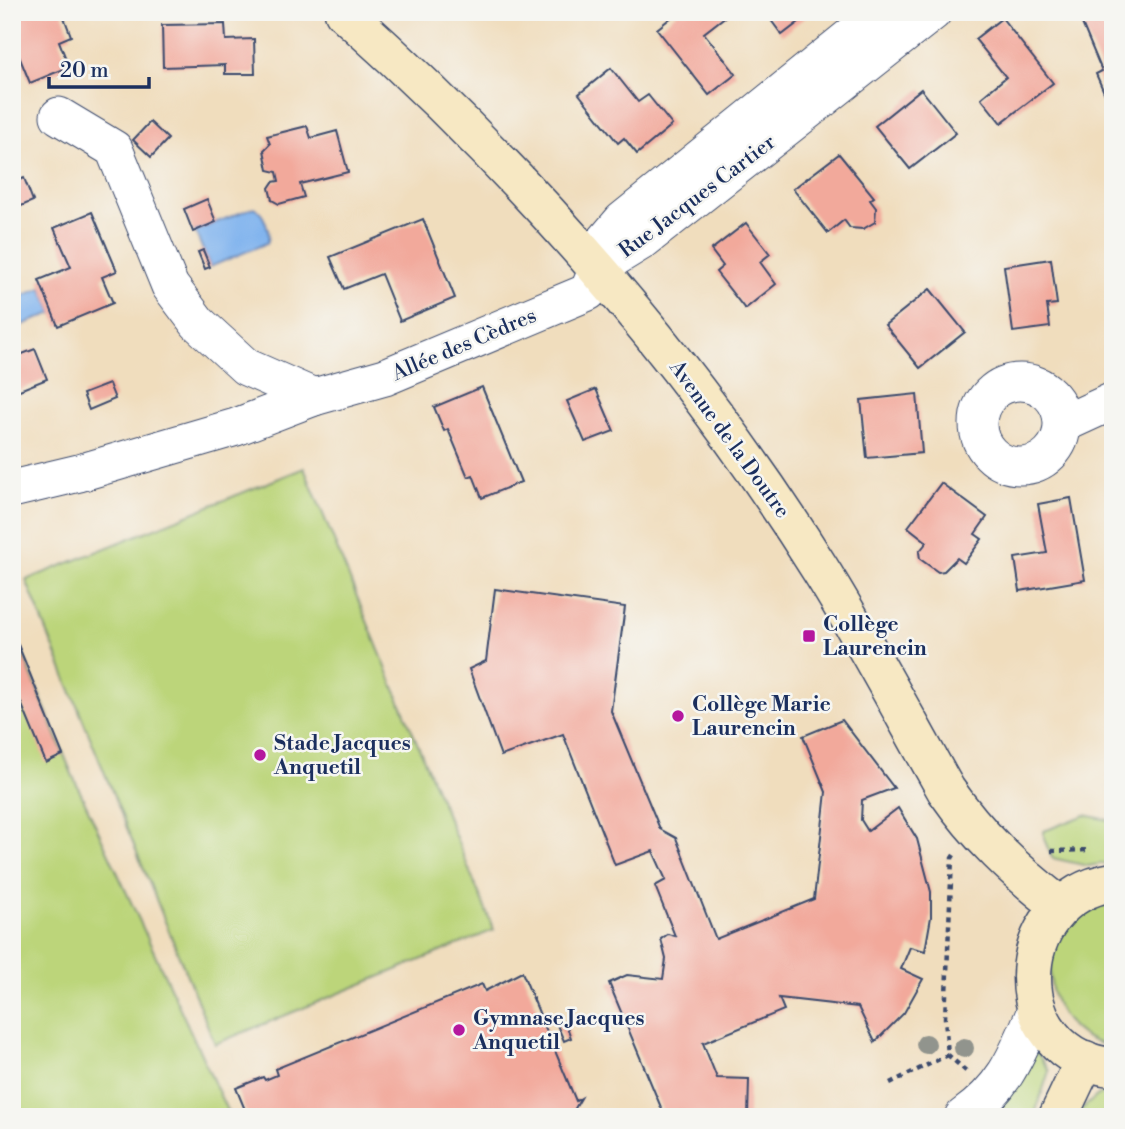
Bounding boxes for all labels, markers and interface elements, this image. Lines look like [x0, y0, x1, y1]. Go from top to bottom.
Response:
scale bar [49, 46, 149, 90]
text: 20 m [60, 58, 109, 84]
street label: Rue Jacques Cartier [614, 129, 781, 264]
street label: Allée des Cèdres [387, 303, 540, 387]
street label: Avenue de la Doutre [663, 355, 795, 524]
place label: Collège Laurencin [823, 612, 927, 662]
marker: Collège Laurencin [801, 628, 817, 644]
place label: Collège Marie Laurencin [692, 692, 831, 742]
marker: Collège Marie Laurencin [670, 708, 686, 724]
place label: Stade Jacques Anquetil [273, 731, 411, 781]
marker: Stade Jacques Anquetil [252, 747, 268, 763]
place label: Gymnase Jacques Anquetil [472, 1006, 644, 1056]
marker: Gymnase Jacques Anquetil [451, 1022, 467, 1038]

